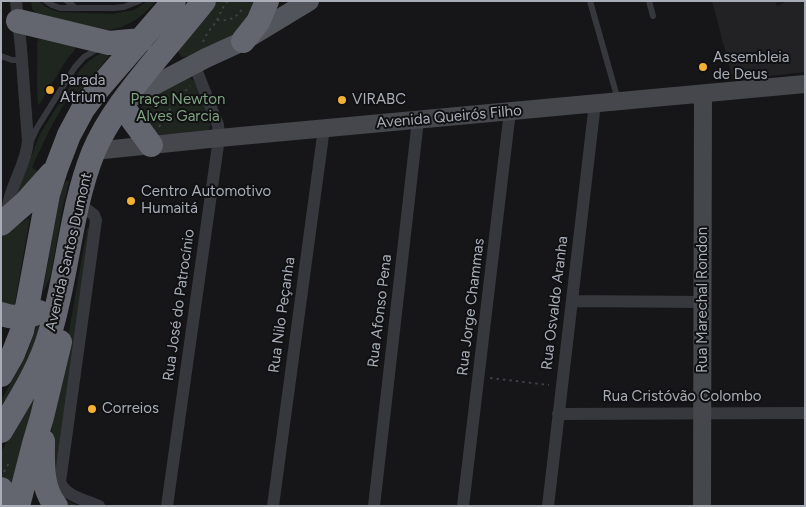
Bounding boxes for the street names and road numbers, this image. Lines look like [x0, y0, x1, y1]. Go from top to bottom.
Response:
street label: Avenida Queirós Filho [375, 102, 523, 132]
street label: Avenida Santos Dumont [42, 171, 96, 333]
street label: Rua Marechal Rondon [694, 227, 712, 373]
street label: Rua José do Patrocínio [159, 228, 199, 382]
street label: Rua Osvaldo Aranha [538, 235, 572, 371]
street label: Rua Jorge Chammas [454, 237, 488, 377]
street label: Rua Afonso Pena [364, 253, 396, 369]
street label: Rua Nilo Peçanha [265, 256, 299, 374]
street label: Rua Cristóvão Colombo [602, 388, 762, 406]

